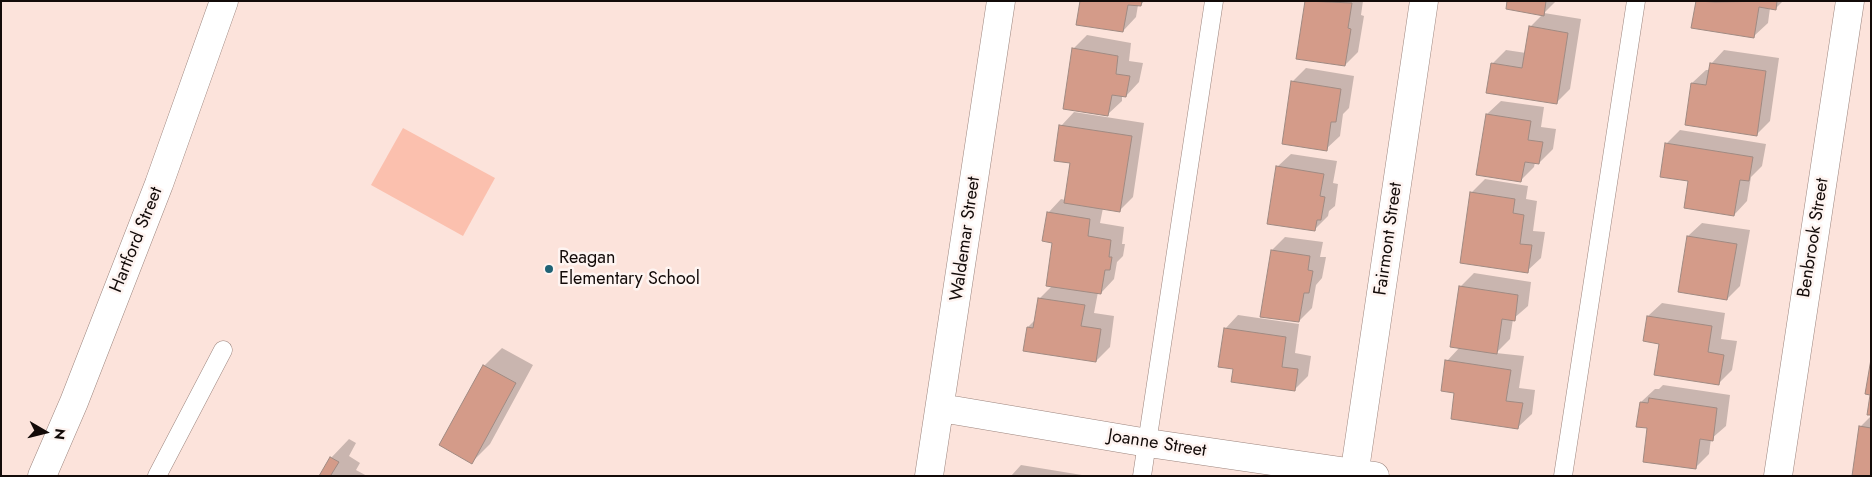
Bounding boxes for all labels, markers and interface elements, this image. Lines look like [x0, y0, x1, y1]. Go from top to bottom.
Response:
street label: Waldemar Street [947, 175, 985, 303]
street label: Benbrook Street [1794, 177, 1834, 299]
street label: Fairmont Street [1370, 181, 1408, 297]
street label: Hartford Street [106, 184, 168, 296]
place label: Reagan Elementary School [559, 248, 700, 290]
marker: Reagan Elementary School [543, 263, 555, 275]
north arrow [20, 407, 70, 457]
street label: Joanne Street [1106, 426, 1208, 462]
text: N [49, 427, 71, 441]

